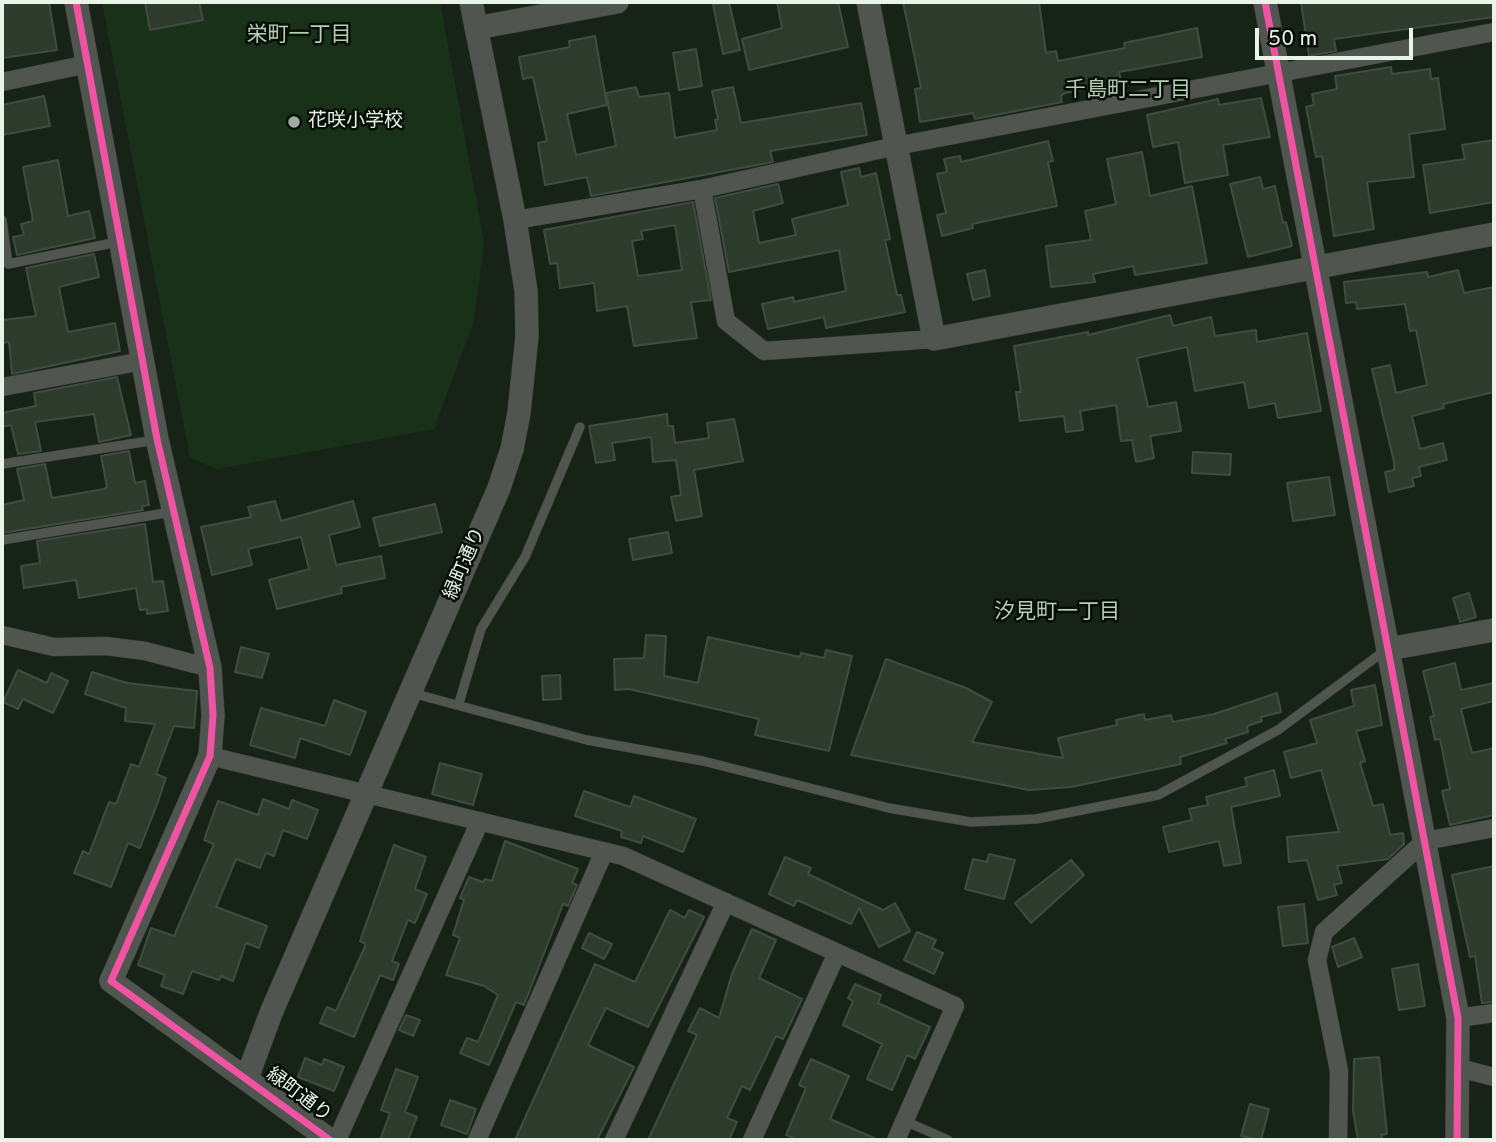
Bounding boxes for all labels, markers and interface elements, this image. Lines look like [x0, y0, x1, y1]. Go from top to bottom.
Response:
scale bar [1258, 14, 1416, 58]
district label: 栄町一丁目 [247, 24, 351, 50]
text: 50 m [1268, 26, 1317, 53]
district label: 千島町二丁目 [1065, 79, 1191, 105]
place label: 花咲小学校 [308, 111, 403, 133]
marker: 花咲小学校 [286, 114, 302, 130]
street label: 緑町通り [441, 525, 491, 603]
district label: 汐見町一丁目 [994, 601, 1120, 627]
street label: 緑町通り [261, 1064, 335, 1128]

